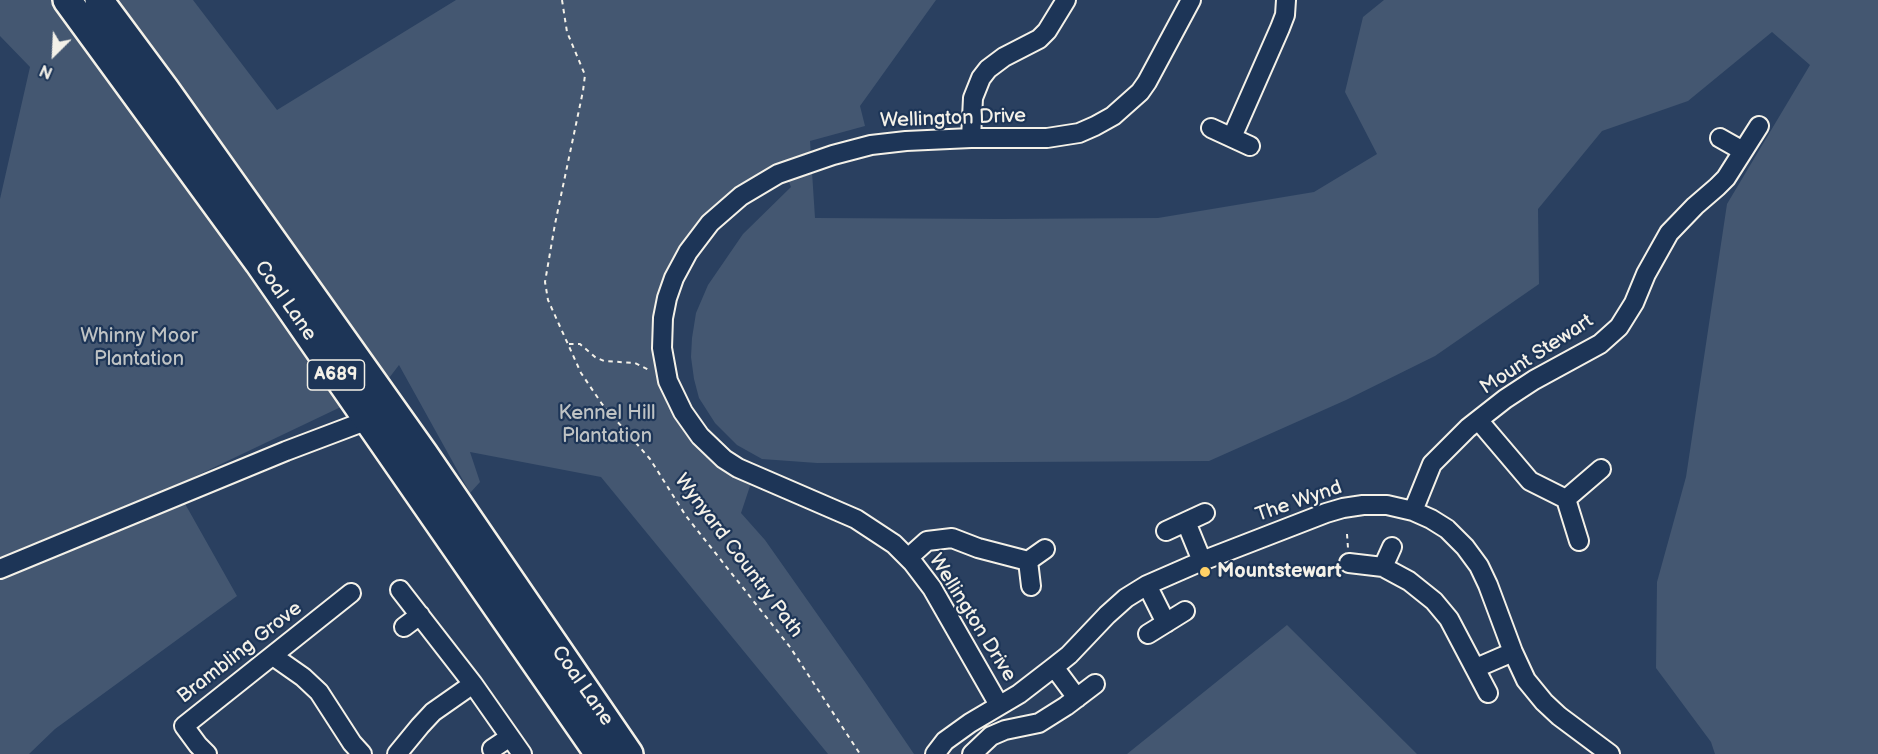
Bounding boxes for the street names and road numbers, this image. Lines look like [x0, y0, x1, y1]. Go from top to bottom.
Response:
street label: Wellington Drive [880, 104, 1026, 134]
street label: Coal Lane [249, 256, 321, 346]
street label: Mount Stewart [1476, 310, 1598, 400]
road number: A689 [308, 360, 364, 390]
street label: Wynyard Country Path [669, 469, 807, 643]
street label: The Wynd [1253, 476, 1345, 528]
street label: Wellington Drive [923, 550, 1021, 686]
street label: Brambling Grove [173, 597, 307, 709]
street label: Coal Lane [546, 641, 618, 731]

